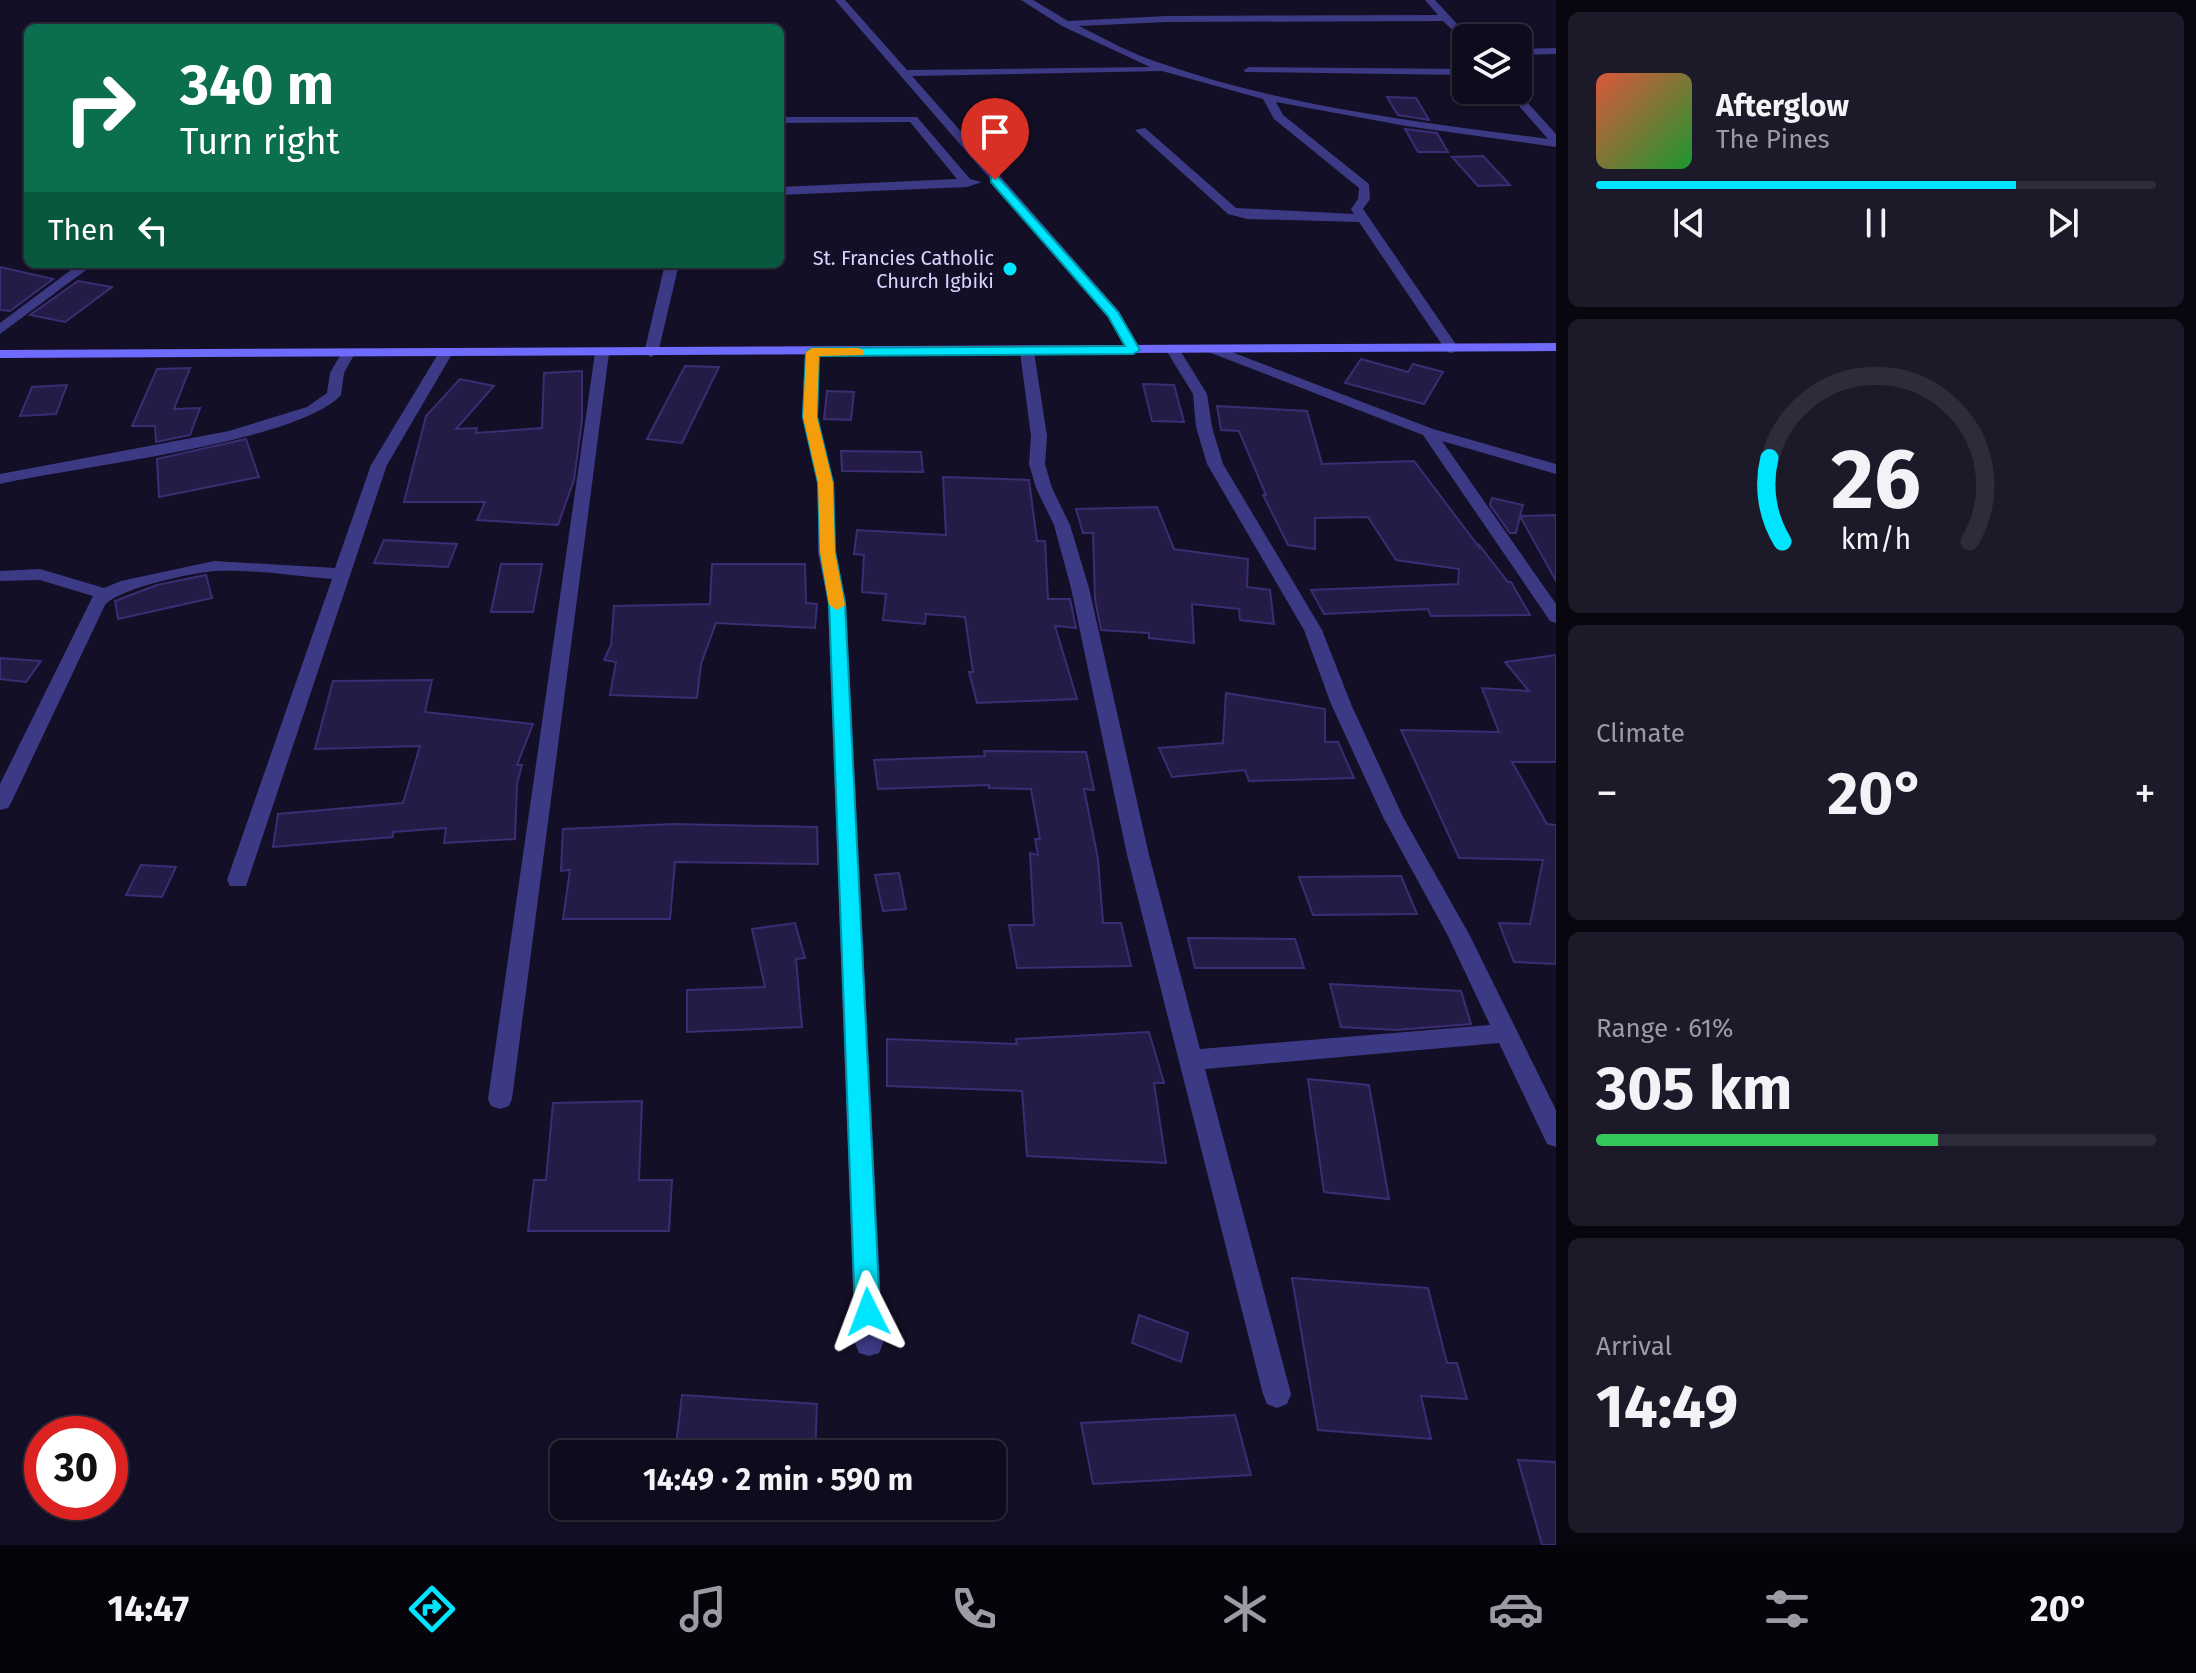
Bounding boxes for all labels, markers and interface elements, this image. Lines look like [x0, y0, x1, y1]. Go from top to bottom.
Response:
map controls [1452, 24, 1532, 104]
button: layers [1452, 24, 1532, 104]
text: 340 m [180, 52, 334, 119]
icon: right [48, 56, 152, 160]
text: Afterglow [1716, 88, 1849, 124]
pin [961, 98, 1029, 180]
icon: arrive [973, 110, 1017, 154]
text: Turn right [180, 120, 340, 164]
text: The Pines [1716, 124, 1830, 155]
icon: previous [1667, 201, 1711, 245]
icon: pause [1854, 201, 1898, 245]
icon: next [2041, 201, 2085, 245]
icon: left [131, 208, 175, 252]
text: Then [48, 212, 115, 248]
place label: St. Francies Catholic Church Igbiki [813, 246, 994, 293]
marker: St. Francies Catholic Church Igbiki [1001, 260, 1019, 278]
text: 26 [1831, 429, 1921, 529]
text: km/h [1841, 522, 1911, 557]
text: Climate [1596, 718, 1685, 749]
text: 20° [1827, 758, 1925, 830]
text: − [1596, 767, 1618, 820]
text: + [2134, 767, 2156, 820]
text: Range · 61% [1596, 1013, 1733, 1044]
text: 305 km [1596, 1053, 1793, 1125]
position arrow [826, 1270, 910, 1354]
text: Arrival [1596, 1331, 1672, 1362]
text: 14:49 [1596, 1371, 1738, 1443]
speed limit sign: 30 [24, 1416, 128, 1520]
text: 14:49 · 2 min · 590 m [643, 1462, 913, 1498]
icon: directions [404, 1581, 460, 1637]
icon: music [675, 1581, 731, 1637]
icon: phone [946, 1581, 1002, 1637]
icon: climate [1217, 1581, 1273, 1637]
icon: car [1488, 1581, 1544, 1637]
icon: filters [1759, 1581, 1815, 1637]
text: 14:47 [107, 1587, 189, 1631]
text: 20° [2030, 1587, 2089, 1631]

